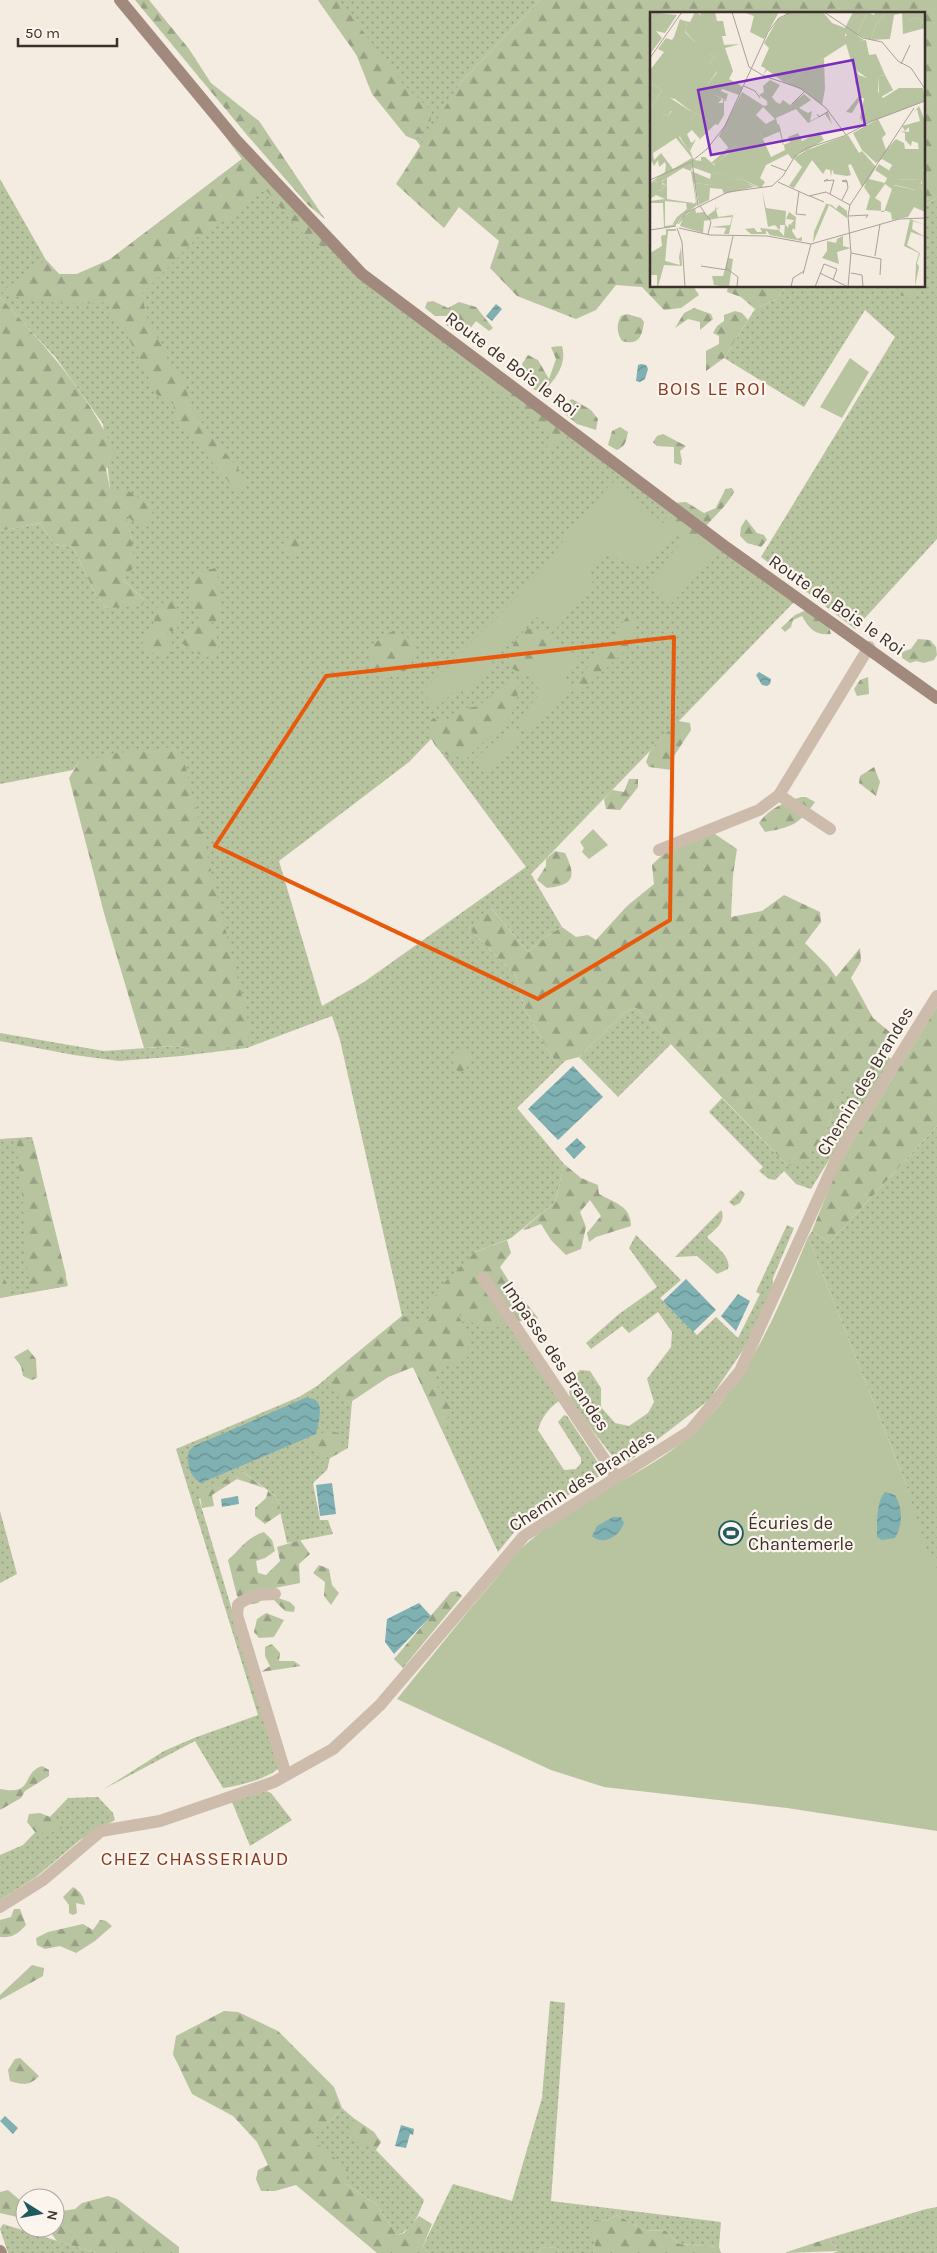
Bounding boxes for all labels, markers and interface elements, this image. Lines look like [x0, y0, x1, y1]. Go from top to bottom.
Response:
inset map [650, 12, 924, 288]
scale bar [18, 15, 116, 47]
text: 50 m [25, 24, 60, 42]
street label: Route de Bois le Roi [441, 307, 583, 421]
district label: BOIS LE ROI [657, 378, 767, 400]
street label: Route de Bois le Roi [765, 550, 909, 660]
street label: Chemin des Brandes [812, 1002, 918, 1160]
street label: Impasse des Brandes [498, 1277, 614, 1435]
street label: Chemin des Brandes [505, 1425, 659, 1537]
place label: Écuries de Chantemerle [748, 1511, 854, 1555]
sports icon: Écuries de Chantemerle [718, 1520, 744, 1546]
district label: CHEZ CHASSERIAUD [101, 1848, 289, 1870]
north arrow [15, 2188, 65, 2238]
text: N [43, 2209, 62, 2222]

